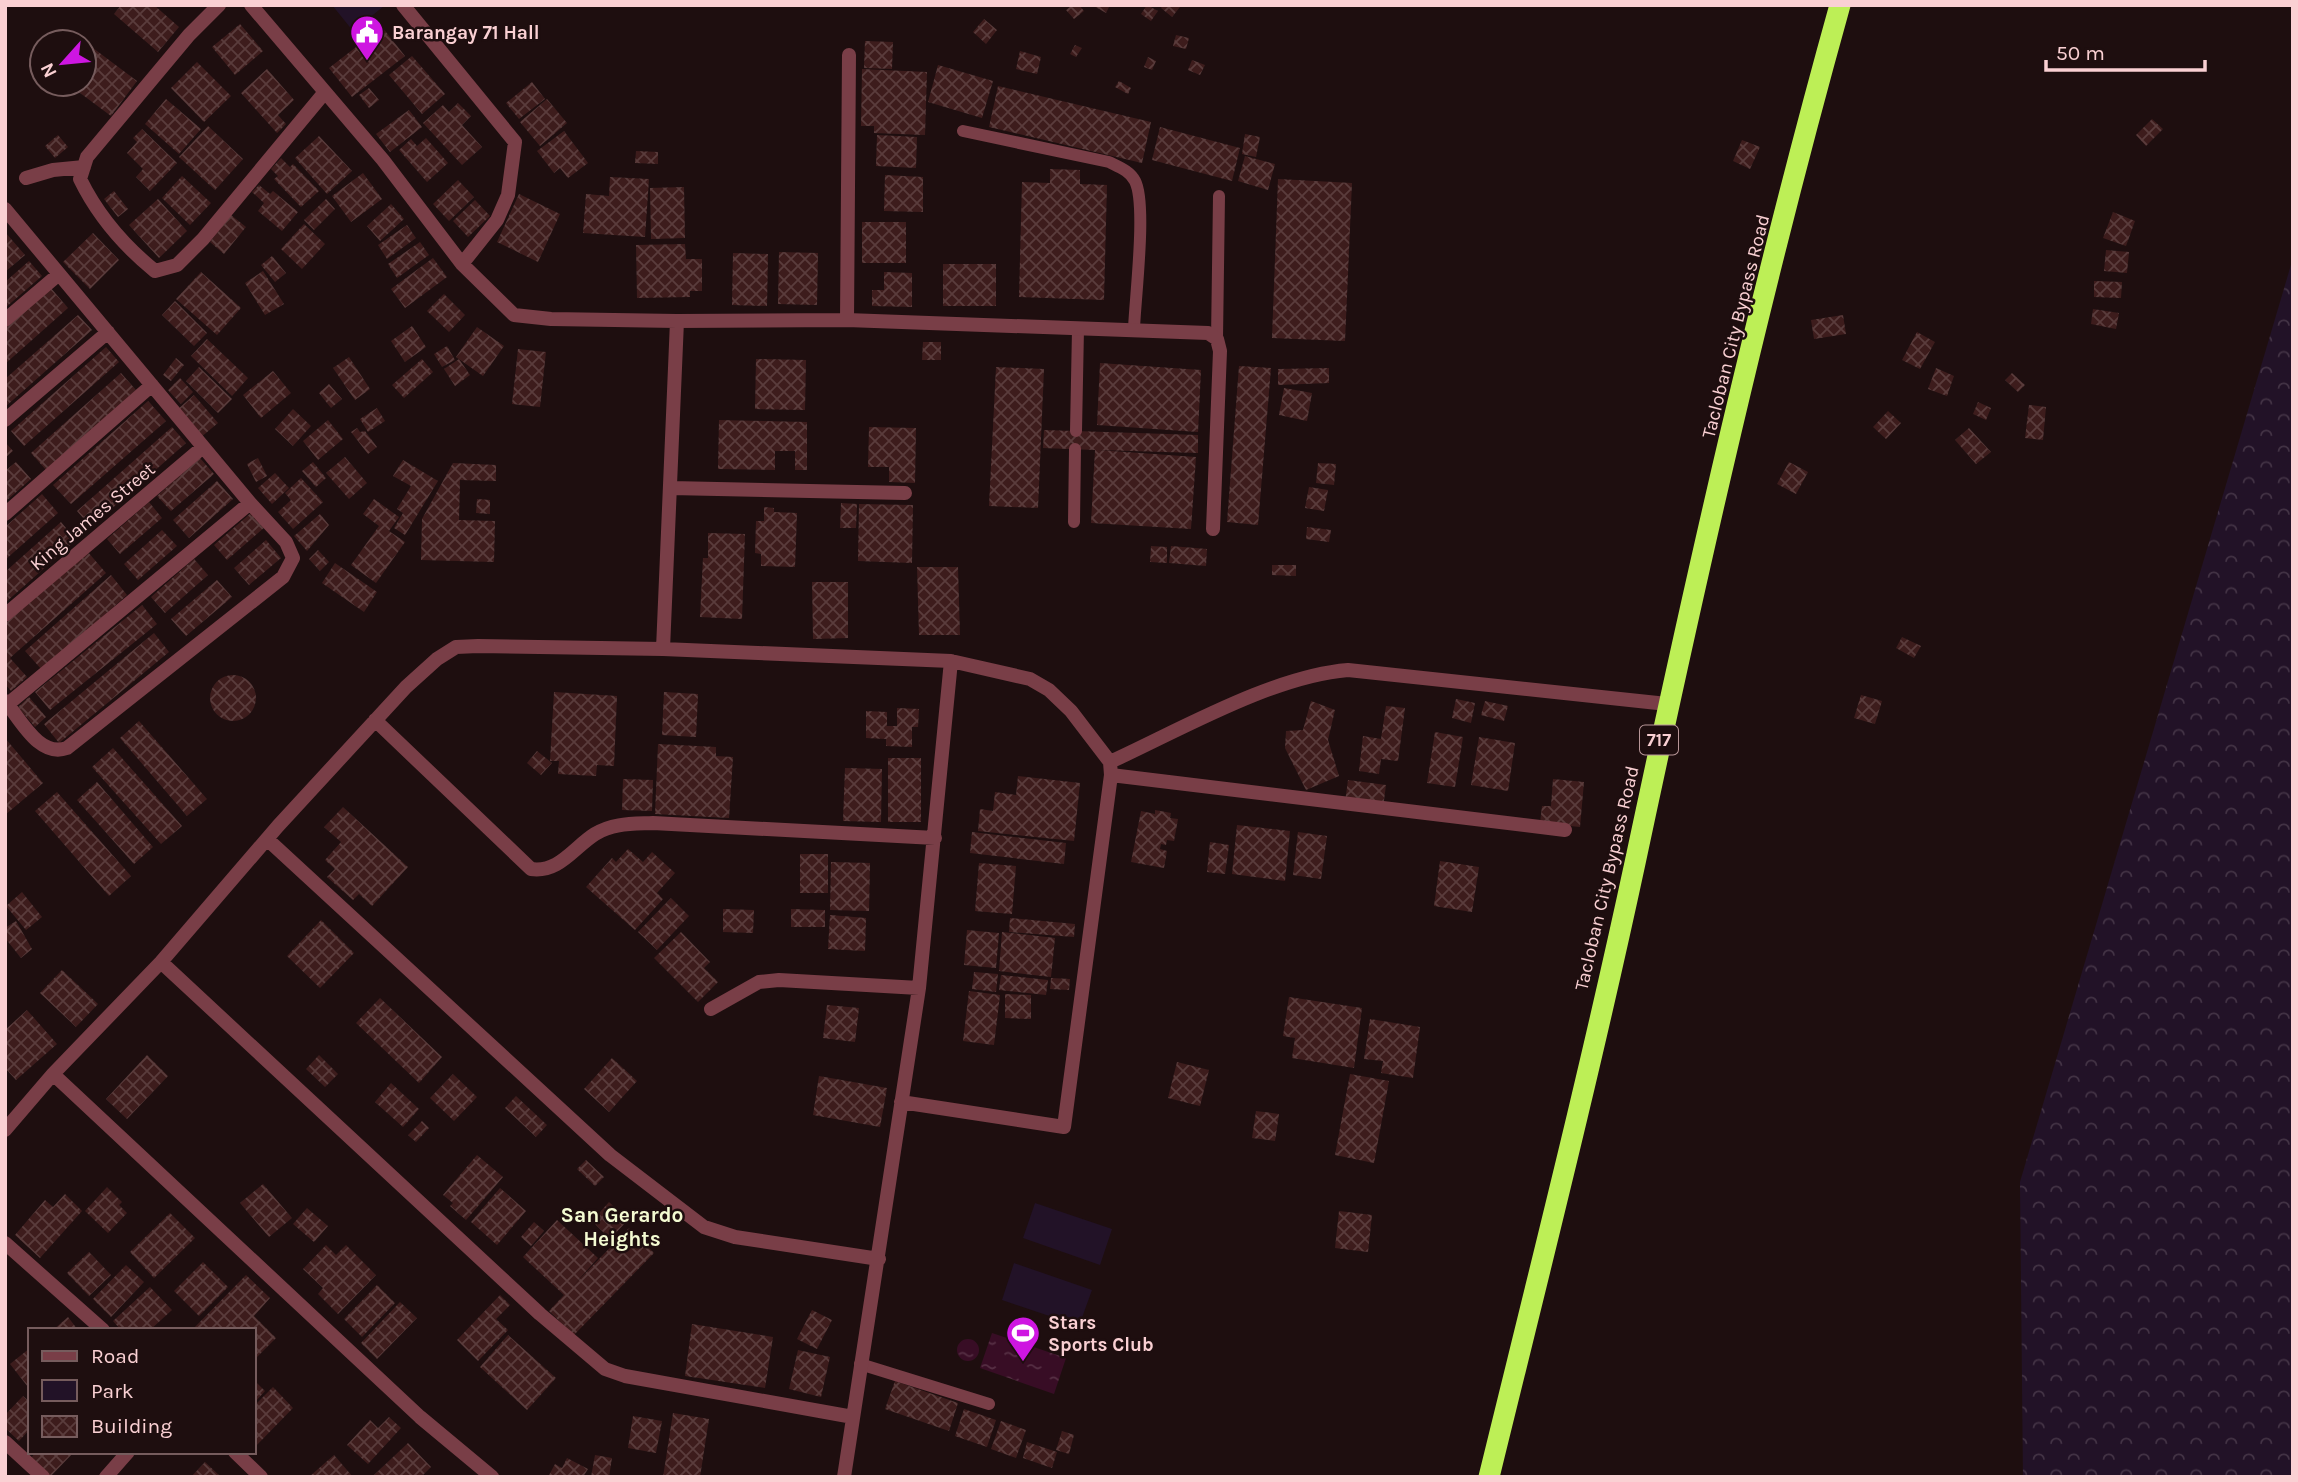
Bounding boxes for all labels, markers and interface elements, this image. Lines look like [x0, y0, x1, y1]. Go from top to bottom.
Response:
public building icon: Barangay 71 Hall [348, 13, 386, 62]
place label: Barangay 71 Hall [392, 22, 540, 44]
north arrow [28, 28, 98, 98]
scale bar [2046, 28, 2205, 72]
text: 50 m [2056, 41, 2105, 65]
text: N [36, 59, 62, 81]
street label: Tacloban City Bypass Road [1698, 212, 1774, 440]
street label: King James Street [26, 458, 160, 575]
road number: 717 [1640, 726, 1678, 754]
street label: Tacloban City Bypass Road [1570, 764, 1644, 993]
district label: San Gerardo Heights [561, 1203, 683, 1251]
place label: Stars Sports Club [1048, 1312, 1154, 1356]
sports icon: Stars Sports Club [1004, 1314, 1042, 1363]
legend [28, 1328, 256, 1454]
text: Road [91, 1344, 139, 1368]
text: Park [91, 1379, 134, 1403]
text: Building [91, 1414, 172, 1438]

